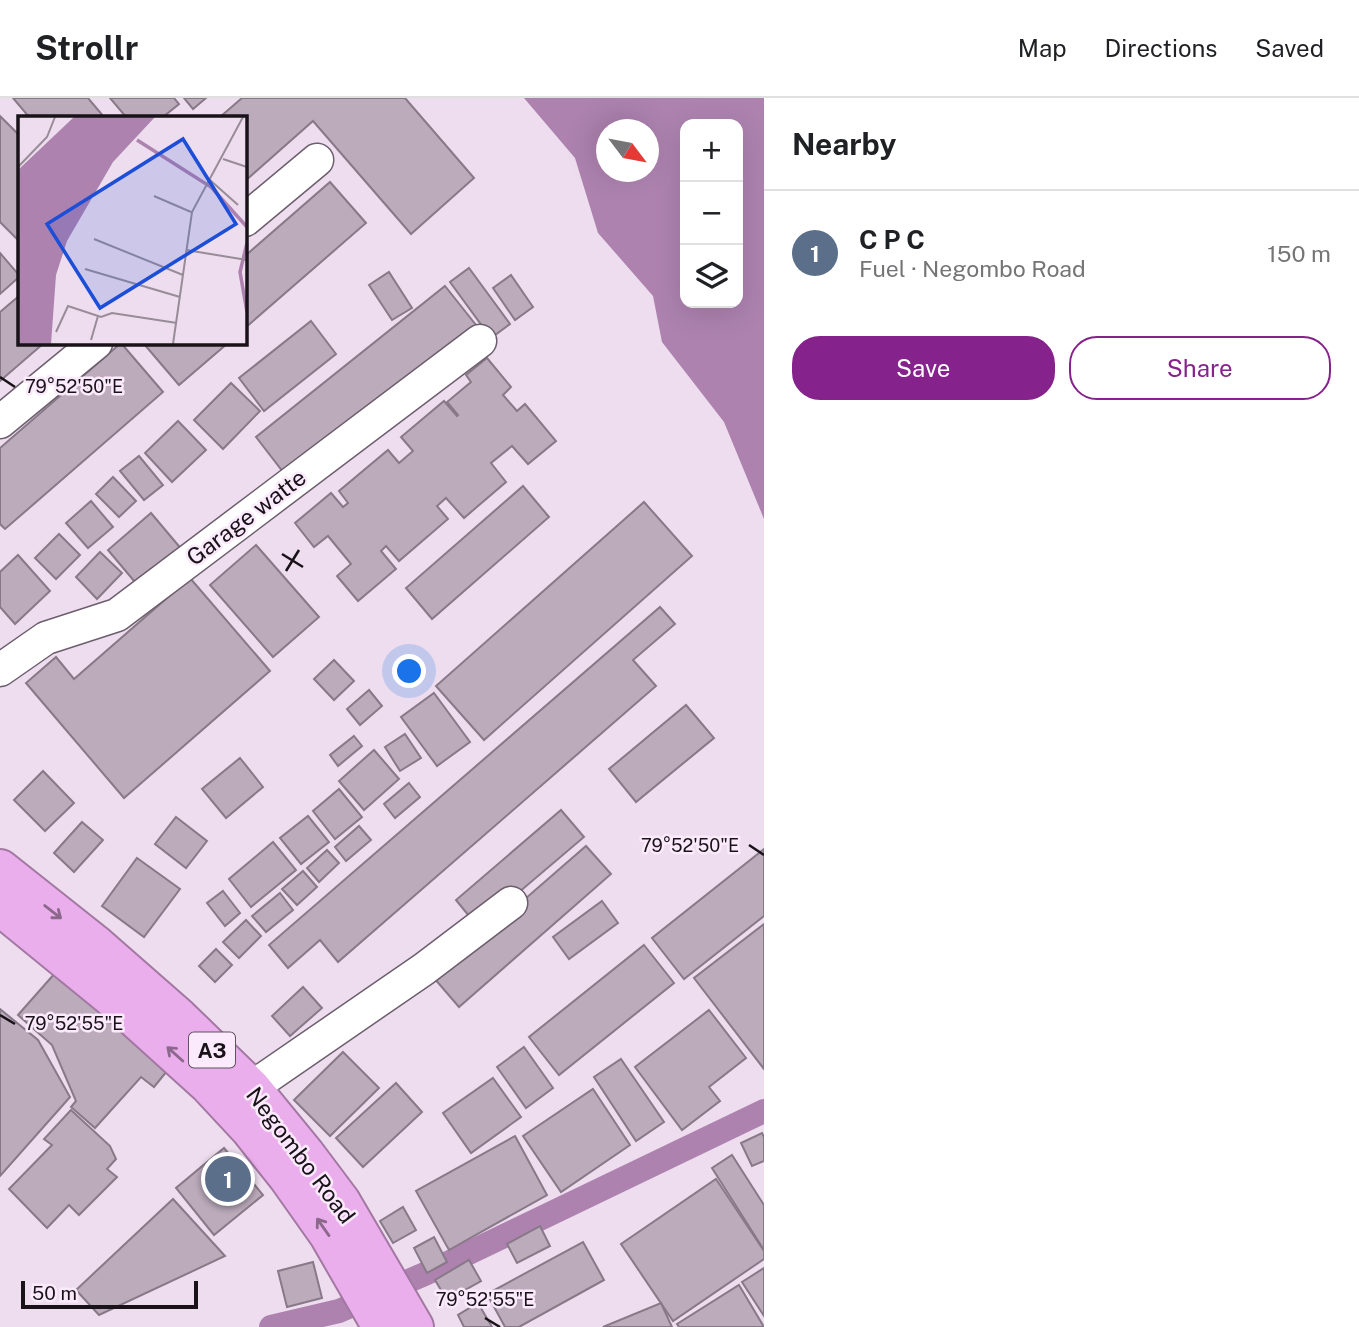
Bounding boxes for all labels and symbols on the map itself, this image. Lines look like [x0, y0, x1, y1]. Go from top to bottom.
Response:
inset map [18, 116, 247, 345]
north arrow [596, 119, 659, 182]
text: 79°52'50"E [25, 376, 123, 397]
street label: Garage watte [181, 463, 311, 571]
your location [392, 654, 426, 688]
text: 79°52'50"E [641, 835, 739, 856]
one-way arrow [44, 904, 62, 919]
text: 79°52'55"E [25, 1013, 123, 1034]
road number: A3 [189, 1032, 235, 1068]
one-way arrow [167, 1046, 184, 1063]
street label: Negombo Road [241, 1082, 361, 1228]
pin: 1 [205, 1153, 251, 1205]
one-way arrow [316, 1218, 330, 1237]
scale bar [21, 1278, 198, 1310]
text: 79°52'55"E [436, 1289, 534, 1310]

